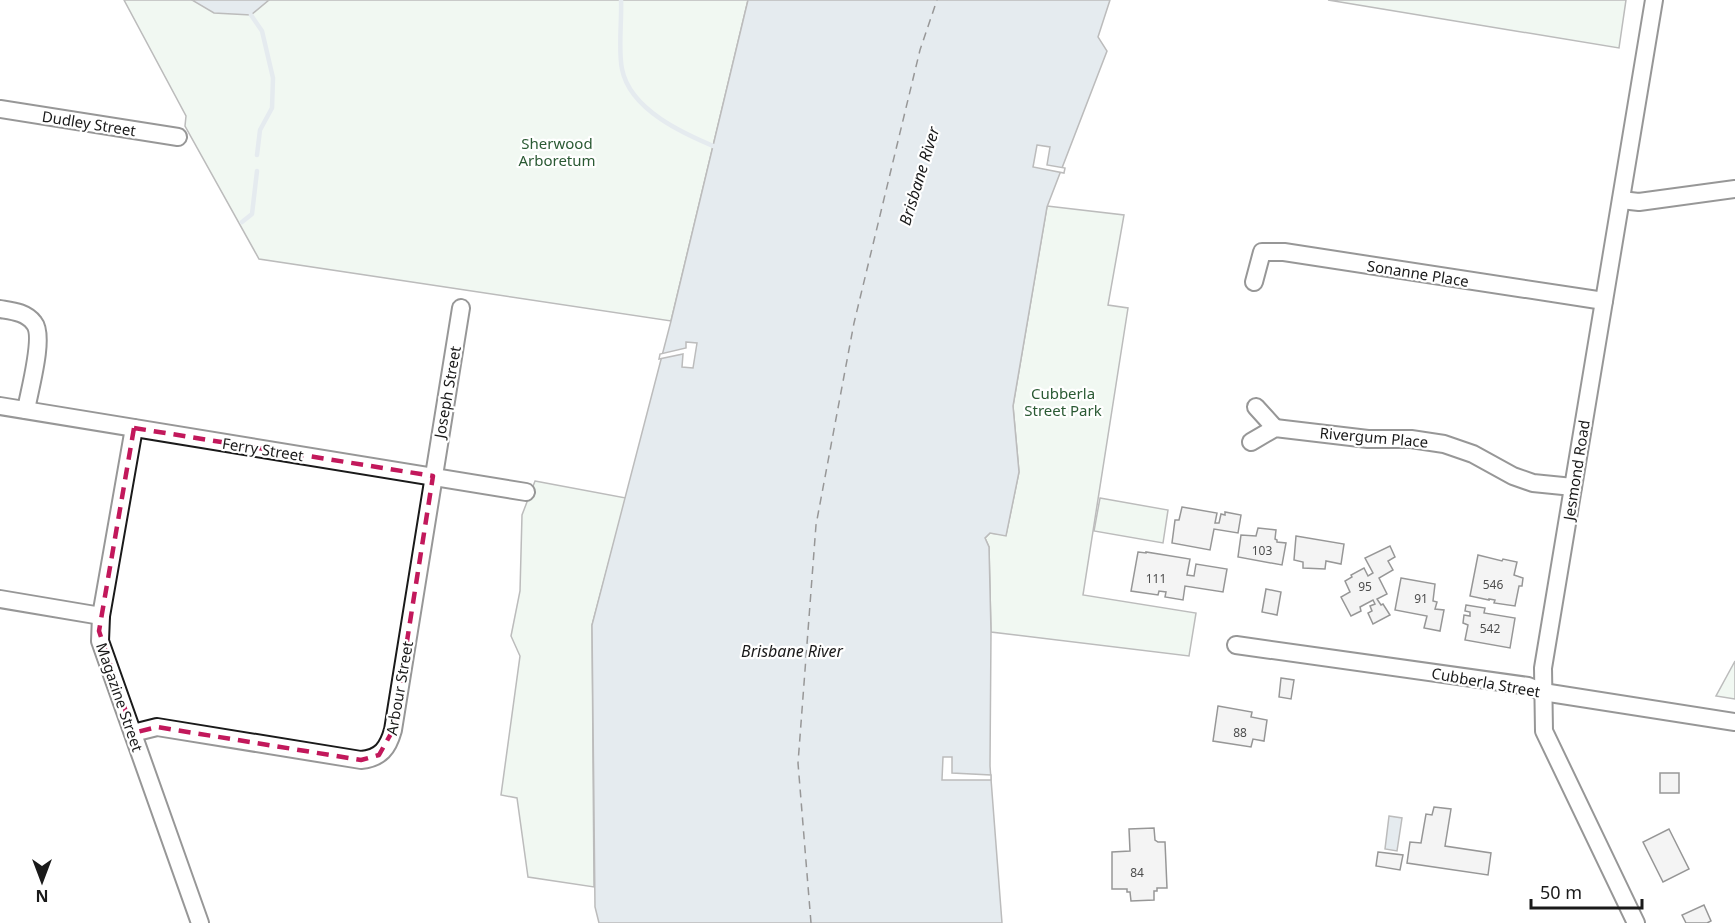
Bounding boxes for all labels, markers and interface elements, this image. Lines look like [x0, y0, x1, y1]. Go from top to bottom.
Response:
street label: Dudley Street [41, 106, 138, 140]
water label: Brisbane River [894, 123, 945, 228]
park label: Sherwood Arboretum [518, 133, 596, 170]
street label: Sonanne Place [1366, 255, 1470, 291]
street label: Joseph Street [429, 344, 465, 442]
park label: Cubberla Street Park [1024, 383, 1102, 420]
street label: Jesmond Road [1558, 418, 1594, 524]
street label: Rivergum Place [1319, 422, 1429, 452]
street label: Ferry Street [221, 433, 306, 465]
house number: 103 [1252, 542, 1272, 559]
house number: 111 [1146, 570, 1166, 587]
house number: 546 [1483, 576, 1503, 593]
house number: 95 [1358, 578, 1372, 595]
house number: 91 [1414, 590, 1428, 607]
house number: 542 [1480, 620, 1500, 637]
street label: Arbour Street [381, 639, 417, 737]
street label: Magazine Street [92, 640, 148, 755]
water label: Brisbane River [741, 640, 844, 662]
street label: Cubberla Street [1430, 663, 1542, 701]
house number: 88 [1233, 724, 1247, 741]
north arrow [12, 851, 72, 911]
house number: 84 [1130, 864, 1144, 881]
scale bar [1531, 872, 1642, 910]
text: 50 m [1540, 880, 1582, 904]
text: N [35, 885, 49, 907]

